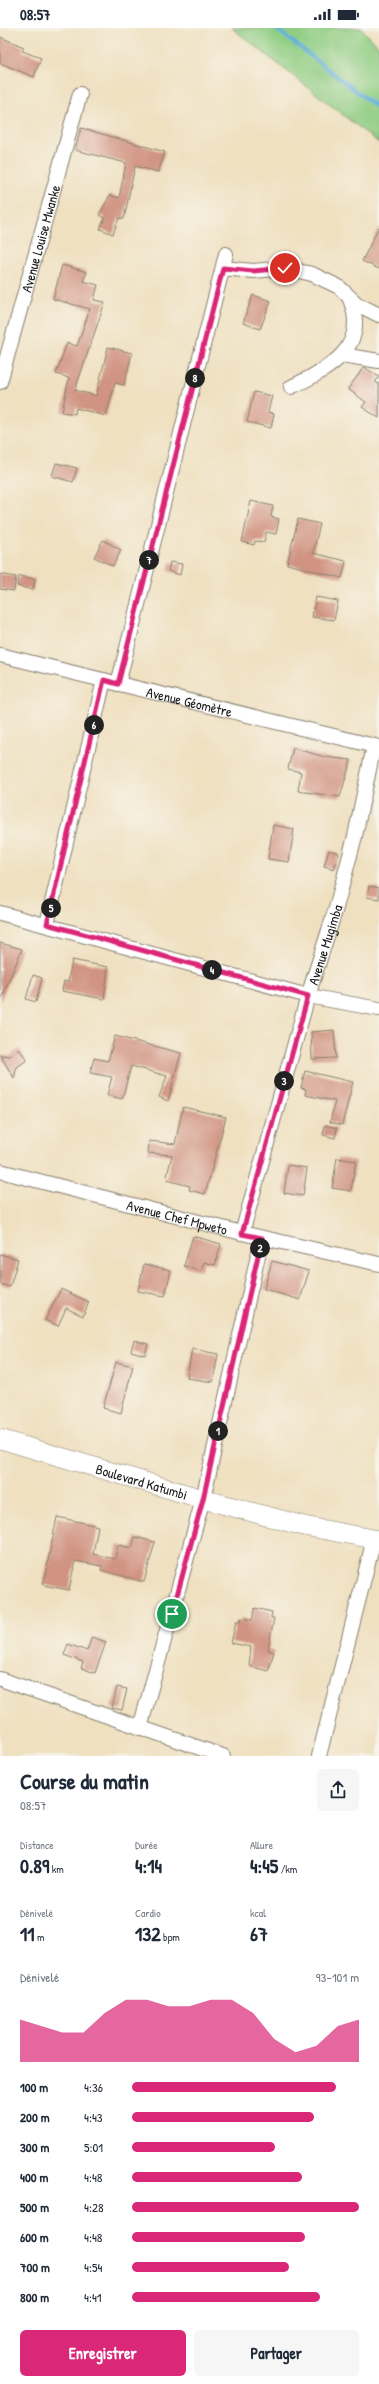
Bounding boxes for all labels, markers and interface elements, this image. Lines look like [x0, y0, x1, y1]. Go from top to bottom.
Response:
text: 08:57 [20, 4, 50, 25]
street label: Avenue Louise Mwanke [16, 182, 64, 294]
pin [268, 251, 302, 285]
icon: check [274, 257, 296, 279]
pin: 8 [185, 368, 205, 388]
text: 8 [193, 371, 197, 385]
pin: 7 [139, 550, 159, 570]
text: 7 [146, 553, 152, 567]
street label: Avenue Géomètre [145, 681, 235, 721]
pin: 6 [84, 715, 104, 735]
text: 6 [92, 718, 96, 732]
pin: 5 [41, 898, 61, 918]
text: 5 [49, 901, 53, 915]
street label: Avenue Mugimba [303, 902, 346, 987]
pin: 4 [202, 960, 222, 980]
text: 4 [210, 963, 214, 977]
pin: 3 [274, 1071, 294, 1091]
text: 3 [282, 1074, 286, 1088]
street label: Avenue Chef Mpweto [125, 1194, 230, 1238]
pin: 2 [250, 1238, 270, 1258]
text: 2 [257, 1241, 263, 1255]
pin: 1 [208, 1421, 228, 1441]
text: 1 [216, 1424, 220, 1438]
street label: Boulevard Katumbi [94, 1458, 190, 1503]
pin [155, 1597, 189, 1631]
icon: arrive [161, 1603, 183, 1625]
text: Course du matin [20, 1766, 149, 1796]
button: share [317, 1769, 359, 1811]
text: 08:57 [20, 1796, 46, 1814]
text: Distance [20, 1838, 54, 1852]
text: Durée [135, 1838, 158, 1852]
text: Allure [250, 1838, 273, 1852]
text: 0.89 [20, 1852, 49, 1879]
text: 4:14 [135, 1852, 162, 1879]
text: 4:45 [250, 1852, 278, 1879]
text: km [49, 1862, 64, 1876]
text: /km [278, 1862, 297, 1876]
text: Dénivelé [20, 1906, 53, 1920]
text: Cardio [135, 1906, 161, 1920]
text: kcal [250, 1906, 266, 1920]
text: 11 [20, 1920, 35, 1947]
text: 132 [135, 1920, 161, 1947]
text: 67 [250, 1920, 268, 1947]
text: m [35, 1930, 45, 1944]
text: bpm [161, 1930, 180, 1944]
text: Dénivelé [20, 1968, 59, 1986]
text: 93–101 m [316, 1968, 359, 1986]
text: 100 m [20, 2078, 48, 2096]
text: 4:36 [84, 2078, 103, 2096]
text: 200 m [20, 2108, 50, 2126]
text: 4:43 [84, 2108, 103, 2126]
text: 300 m [20, 2138, 49, 2156]
text: 5:01 [84, 2138, 103, 2156]
text: 400 m [20, 2168, 48, 2186]
text: 4:48 [84, 2168, 102, 2186]
text: 500 m [20, 2198, 49, 2216]
text: 4:28 [84, 2198, 104, 2216]
text: 600 m [20, 2228, 49, 2246]
text: 4:48 [84, 2228, 102, 2246]
text: 700 m [20, 2258, 50, 2276]
text: 4:54 [84, 2258, 102, 2276]
text: 800 m [20, 2288, 49, 2306]
text: 4:41 [84, 2288, 102, 2306]
button: Enregistrer [20, 2330, 186, 2376]
button: Partager [194, 2330, 359, 2376]

